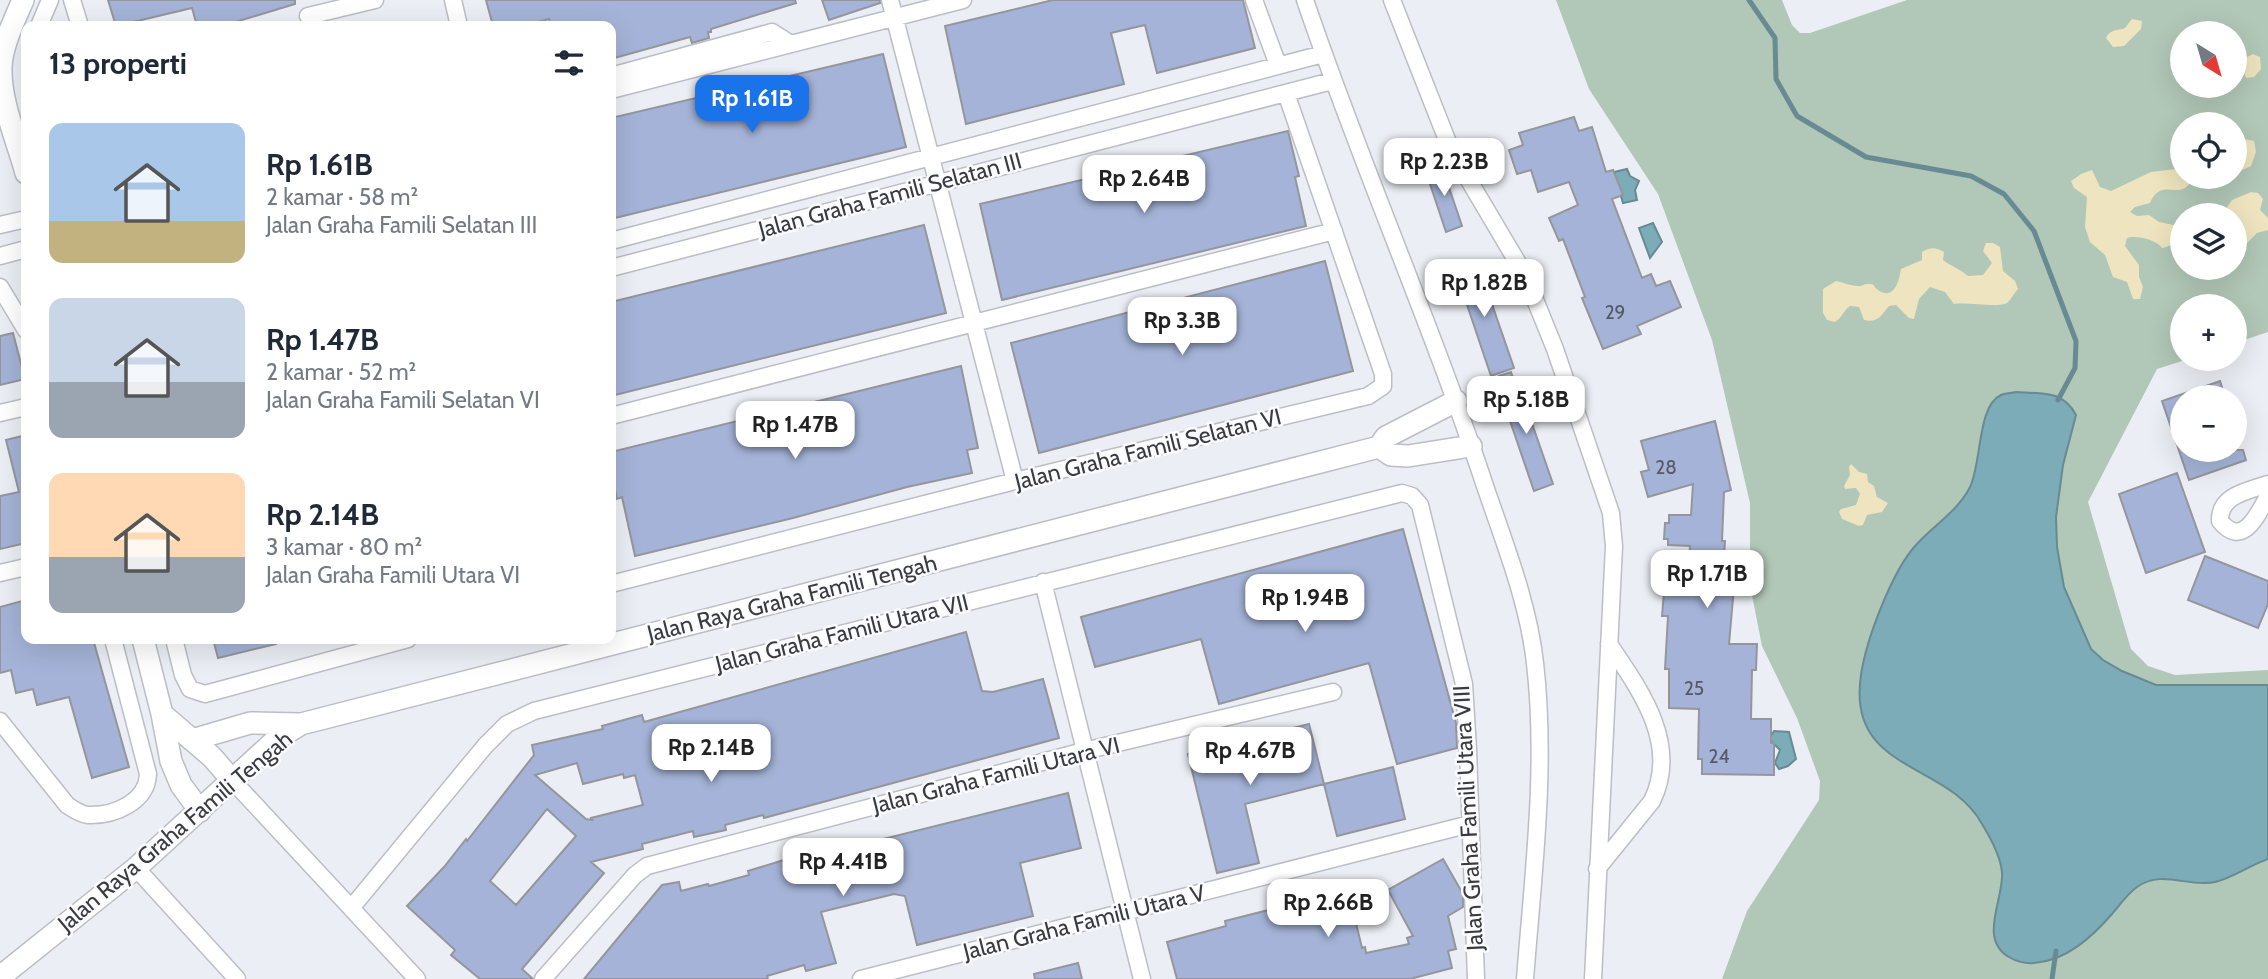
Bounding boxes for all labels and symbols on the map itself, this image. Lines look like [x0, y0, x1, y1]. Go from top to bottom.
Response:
north arrow [2170, 21, 2247, 98]
pin: Rp 1.61B [680, 76, 824, 135]
pin: Rp 2.23B [1372, 138, 1516, 198]
street label: Jalan Graha Famili Selatan III [754, 146, 1025, 244]
pin: Rp 2.64B [1072, 156, 1216, 215]
pin: Rp 1.82B [1412, 260, 1556, 319]
pin: Rp 3.3B [1117, 298, 1247, 357]
house number: 29 [1605, 301, 1625, 324]
pin: Rp 5.18B [1454, 376, 1598, 436]
pin: Rp 1.47B [723, 402, 867, 461]
street label: Jalan Graha Famili Selatan VI [1011, 402, 1284, 496]
house number: 28 [1655, 456, 1677, 479]
street label: Jalan Raya Graha Famili Tengah [643, 548, 940, 648]
pin: Rp 1.71B [1635, 550, 1779, 610]
pin: Rp 1.94B [1233, 574, 1377, 634]
street label: Jalan Graha Famili Utara VII [712, 588, 972, 678]
house number: 25 [1684, 677, 1704, 700]
street label: Jalan Graha Famili Utara VIII [1447, 685, 1489, 952]
pin: Rp 2.14B [639, 724, 783, 784]
street label: Jalan Raya Graha Famili Tengah [51, 725, 298, 938]
pin: Rp 4.67B [1178, 728, 1322, 787]
street label: Jalan Graha Famili Utara VI [868, 731, 1123, 820]
house number: 24 [1709, 745, 1729, 768]
pin: Rp 4.41B [771, 838, 915, 898]
street label: Jalan Graha Famili Utara V [959, 878, 1208, 966]
pin: Rp 2.66B [1256, 880, 1400, 939]

